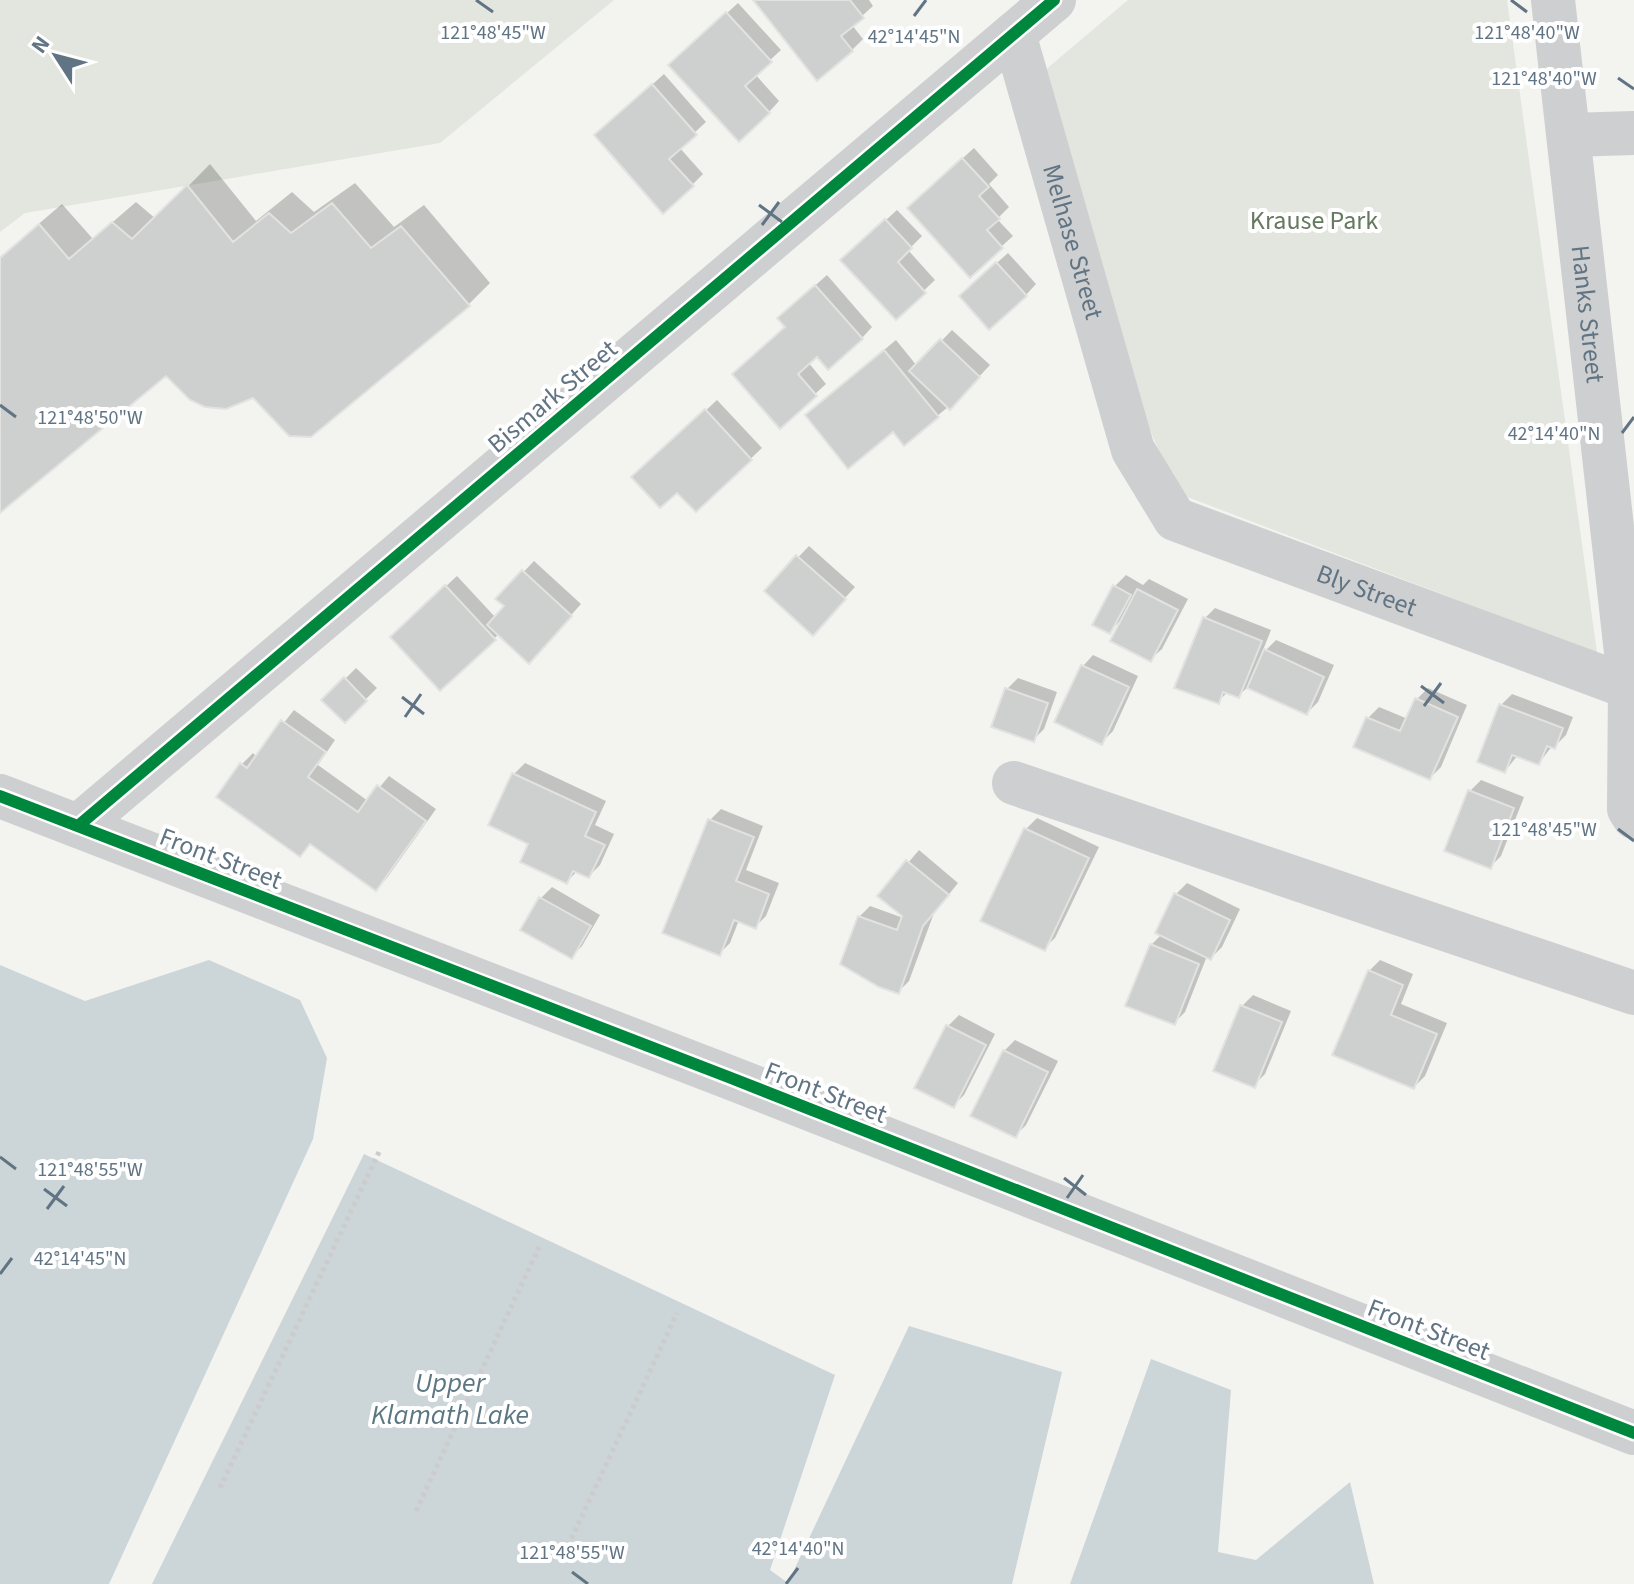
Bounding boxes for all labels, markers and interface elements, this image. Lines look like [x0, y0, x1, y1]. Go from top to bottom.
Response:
north arrow [16, 16, 96, 96]
text: 121°48'45"W [440, 19, 546, 47]
text: 121°48'40"W [1474, 19, 1580, 47]
text: 42°14'45"N [868, 23, 960, 51]
text: N [23, 30, 58, 60]
text: 121°48'40"W [1491, 65, 1597, 93]
street label: Melhase Street [1033, 160, 1113, 324]
park label: Krause Park [1250, 202, 1378, 239]
street label: Hanks Street [1562, 243, 1614, 385]
street label: Bismark Street [479, 331, 625, 462]
text: 121°48'50"W [37, 404, 143, 432]
text: 42°14'40"N [1508, 420, 1600, 448]
street label: Bly Street [1311, 555, 1422, 626]
text: 121°48'45"W [1491, 816, 1597, 844]
street label: Front Street [154, 818, 288, 899]
street label: Front Street [759, 1052, 893, 1133]
text: 121°48'55"W [37, 1156, 143, 1184]
text: 42°14'45"N [34, 1245, 126, 1273]
street label: Front Street [1362, 1289, 1496, 1370]
water label: Upper Klamath Lake [371, 1363, 529, 1435]
text: 42°14'40"N [752, 1535, 844, 1563]
text: 121°48'55"W [519, 1539, 625, 1567]

